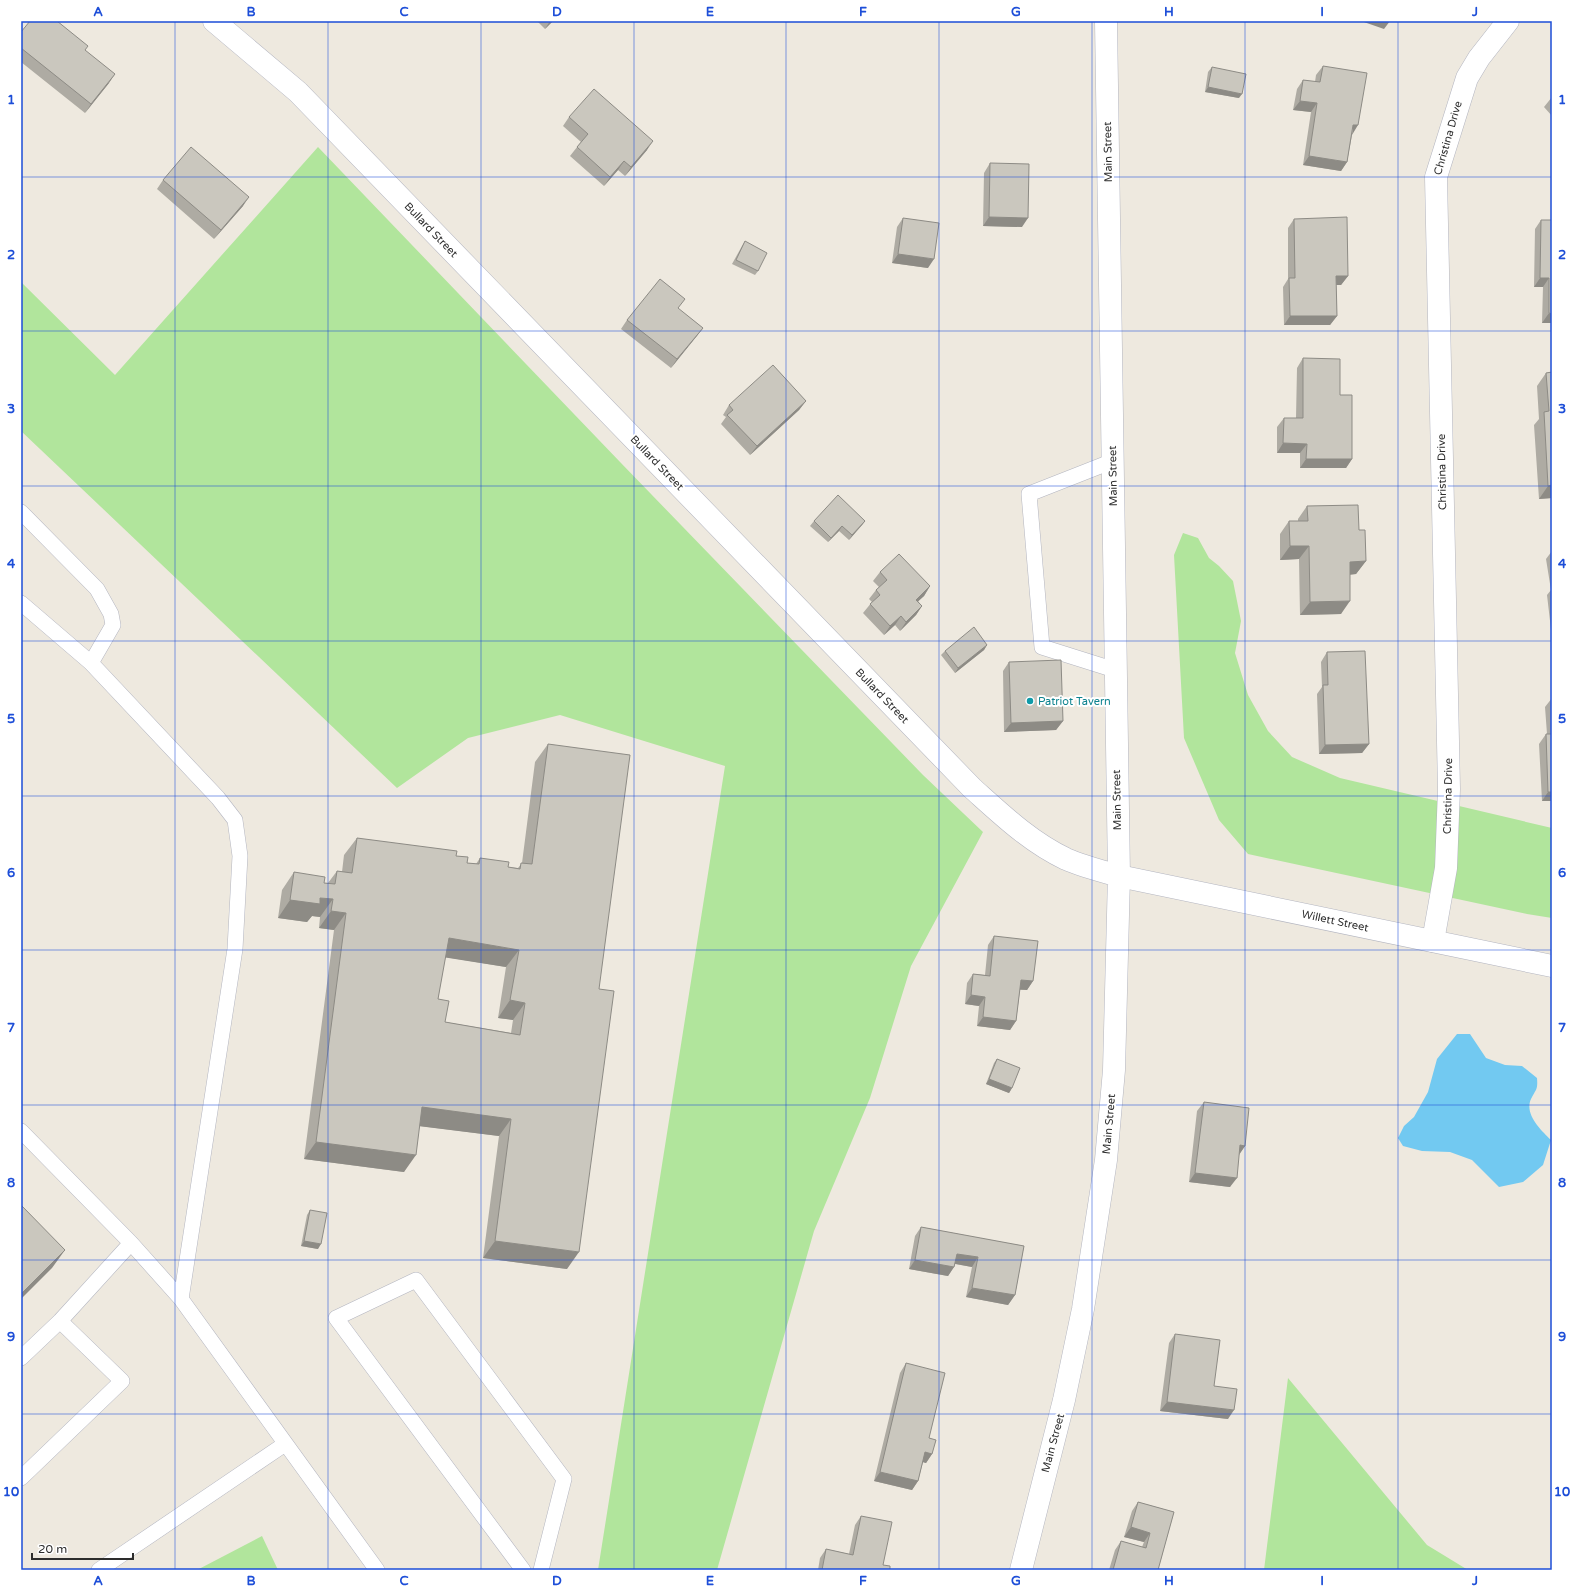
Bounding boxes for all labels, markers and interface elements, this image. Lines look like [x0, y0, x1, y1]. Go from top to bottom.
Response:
text: A [93, 4, 103, 20]
text: B [246, 4, 256, 20]
text: C [399, 4, 409, 20]
text: D [552, 4, 562, 20]
text: E [706, 4, 714, 20]
text: F [859, 4, 867, 20]
text: G [1011, 4, 1021, 20]
text: H [1164, 4, 1174, 20]
text: I [1320, 4, 1324, 20]
text: J [1471, 4, 1478, 20]
text: 1 [7, 92, 15, 108]
text: 1 [1558, 92, 1566, 108]
street label: Christina Drive [1431, 100, 1465, 176]
street label: Main Street [1101, 122, 1115, 182]
street label: Bullard Street [402, 200, 460, 260]
text: 2 [7, 247, 15, 263]
text: 2 [1558, 247, 1566, 263]
text: 3 [7, 401, 15, 417]
text: 3 [1558, 401, 1566, 417]
street label: Bullard Street [628, 433, 686, 493]
street label: Christina Drive [1435, 434, 1449, 510]
street label: Main Street [1106, 446, 1120, 506]
text: 4 [7, 556, 16, 572]
text: 4 [1558, 556, 1567, 572]
street label: Bullard Street [853, 666, 911, 726]
place label: Patriot Tavern [1038, 695, 1111, 708]
marker: Patriot Tavern [1025, 696, 1035, 706]
text: 5 [7, 711, 15, 727]
text: 5 [1558, 711, 1566, 727]
street label: Christina Drive [1441, 758, 1455, 834]
street label: Main Street [1110, 770, 1124, 830]
text: 6 [7, 865, 15, 881]
text: 6 [1558, 865, 1566, 881]
street label: Willett Street [1300, 908, 1370, 934]
text: 7 [7, 1020, 15, 1036]
text: 7 [1558, 1020, 1566, 1036]
street label: Main Street [1100, 1093, 1118, 1155]
text: 8 [7, 1175, 15, 1191]
text: 8 [1558, 1175, 1566, 1191]
text: 9 [7, 1329, 15, 1345]
text: 9 [1558, 1329, 1566, 1345]
street label: Main Street [1039, 1412, 1067, 1474]
text: 10 [3, 1484, 19, 1500]
text: 10 [1554, 1484, 1570, 1500]
scale bar [32, 1535, 133, 1561]
text: 20 m [38, 1542, 67, 1556]
text: A [93, 1573, 103, 1589]
text: B [246, 1573, 256, 1589]
text: C [399, 1573, 409, 1589]
text: D [552, 1573, 562, 1589]
text: E [706, 1573, 714, 1589]
text: F [859, 1573, 867, 1589]
text: G [1011, 1573, 1021, 1589]
text: H [1164, 1573, 1174, 1589]
text: I [1320, 1573, 1324, 1589]
text: J [1471, 1573, 1478, 1589]

